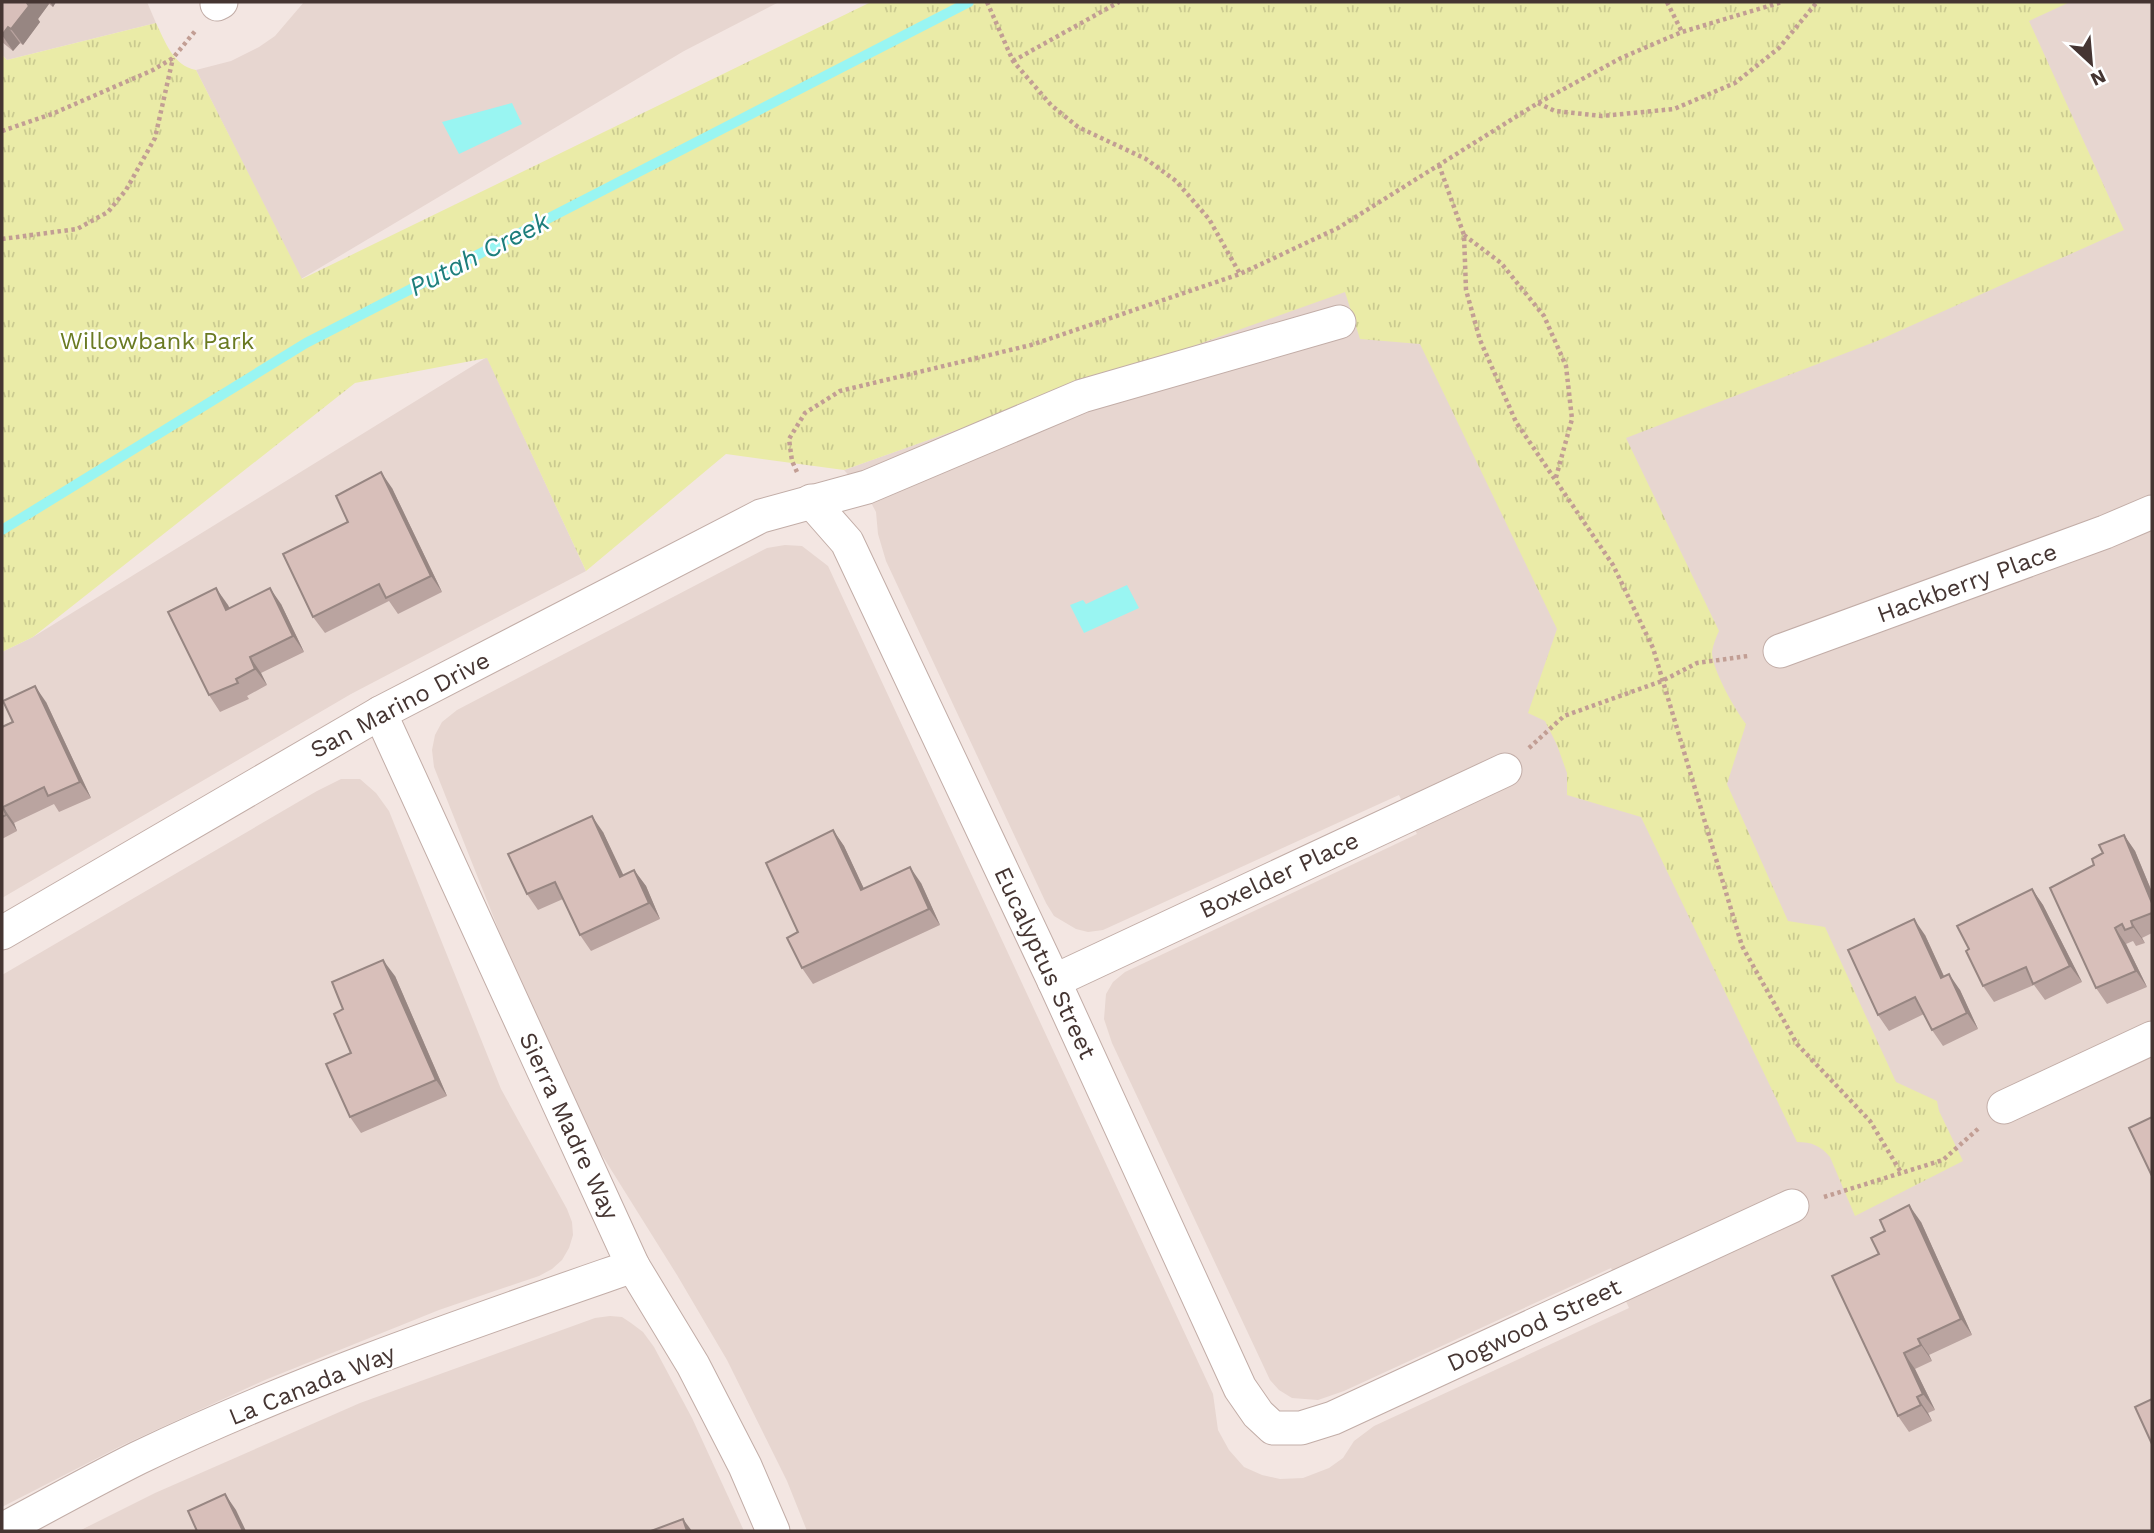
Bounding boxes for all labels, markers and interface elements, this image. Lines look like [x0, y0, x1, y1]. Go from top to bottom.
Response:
north arrow [2056, 28, 2126, 98]
text: N [2087, 64, 2110, 91]
water label: Putah Creek [404, 205, 555, 302]
park label: Willowbank Park [60, 327, 255, 355]
street label: Hackberry Place [1873, 537, 2061, 629]
street label: San Marino Drive [306, 646, 494, 764]
street label: Boxelder Place [1195, 826, 1363, 924]
street label: Eucalyptus Street [988, 863, 1102, 1063]
street label: Sierra Madre Way [513, 1028, 625, 1225]
street label: Dogwood Street [1443, 1273, 1625, 1377]
street label: La Canada Way [225, 1339, 400, 1431]

